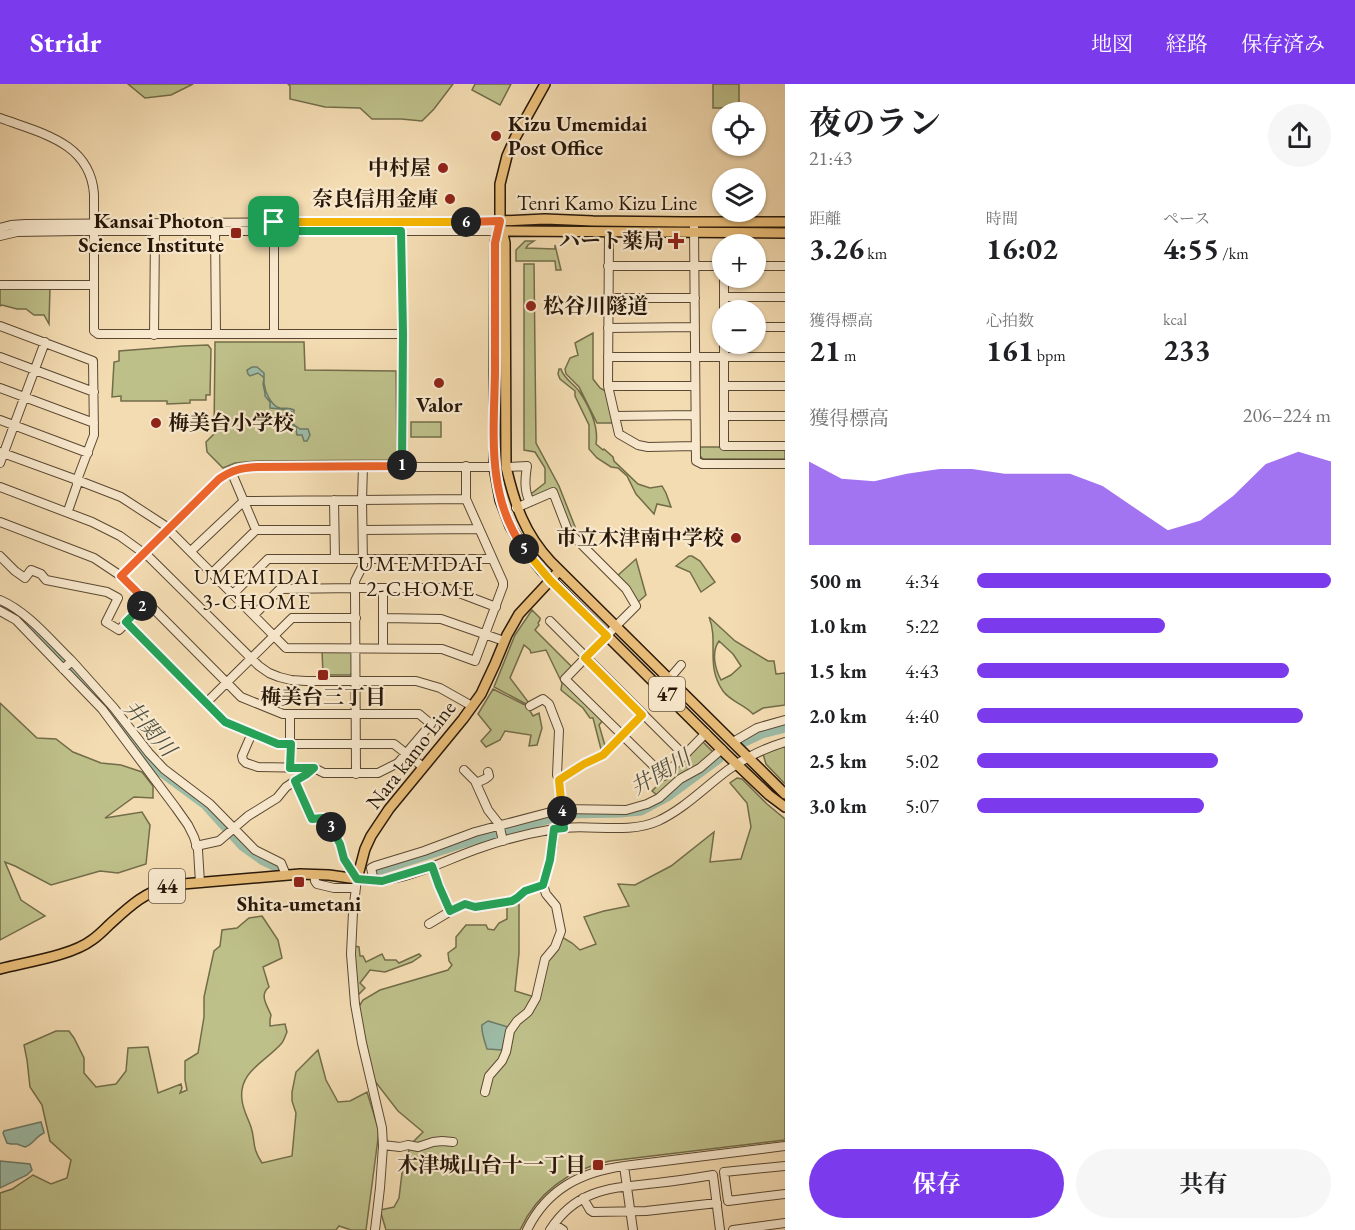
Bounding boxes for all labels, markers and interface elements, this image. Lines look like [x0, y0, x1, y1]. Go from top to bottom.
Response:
text: Stridr [30, 24, 101, 60]
text: 地図 [1091, 30, 1133, 57]
text: 経路 [1166, 30, 1208, 57]
text: 保存済み [1241, 30, 1325, 57]
text: 夜のラン [809, 101, 941, 144]
map controls [712, 102, 766, 354]
button: locate [712, 102, 766, 156]
button: share [1268, 104, 1331, 167]
place label: Kizu Umemidai Post Office [508, 110, 647, 161]
marker: Kizu Umemidai Post Office [489, 129, 503, 143]
text: 21:43 [809, 145, 852, 171]
place label: 中村屋 [368, 154, 431, 181]
marker: 中村屋 [436, 161, 450, 175]
button: layers [712, 168, 766, 222]
place label: 奈良信用金庫 [312, 185, 438, 212]
street label: Tenri Kamo Kizu Line [517, 189, 697, 216]
marker: 奈良信用金庫 [443, 192, 457, 206]
pin [248, 196, 299, 247]
icon: arrive [257, 205, 290, 238]
place label: Kansai Photon Science Institute [78, 207, 224, 258]
pin: 6 [451, 207, 481, 237]
text: 距離 [809, 208, 841, 229]
text: 時間 [986, 208, 1018, 229]
text: ペース [1163, 208, 1210, 229]
text: 6 [462, 211, 470, 232]
marker: Kansai Photon Science Institute [229, 226, 243, 240]
place label: ハート薬局 [559, 227, 664, 254]
text: 3.26 [809, 229, 864, 268]
text: 16:02 [986, 229, 1058, 268]
text: 4:55 [1163, 229, 1219, 268]
marker: ハート薬局 [669, 234, 683, 248]
button: + [712, 234, 766, 288]
text: km [864, 243, 887, 264]
text: /km [1219, 243, 1249, 264]
place label: 松谷川隧道 [543, 292, 648, 319]
marker: 松谷川隧道 [524, 299, 538, 313]
button: − [712, 300, 766, 354]
text: kcal [1163, 309, 1187, 330]
text: 獲得標高 [809, 310, 873, 331]
text: 心拍数 [986, 310, 1034, 331]
text: 233 [1163, 330, 1211, 369]
text: 21 [809, 331, 841, 370]
text: 161 [986, 331, 1034, 370]
text: m [841, 345, 856, 366]
text: bpm [1034, 345, 1066, 366]
marker: Valor [432, 376, 446, 390]
place label: Valor [416, 391, 463, 418]
text: 206–224 m [1243, 402, 1331, 428]
text: 獲得標高 [809, 405, 889, 431]
place label: 梅美台小学校 [168, 409, 294, 436]
marker: 梅美台小学校 [149, 416, 163, 430]
pin: 1 [387, 450, 417, 480]
text: 1 [398, 454, 406, 475]
place label: 市立木津南中学校 [556, 524, 724, 551]
marker: 市立木津南中学校 [729, 531, 743, 545]
pin: 5 [509, 534, 539, 564]
text: 5 [520, 538, 528, 559]
district label: UMEMIDAI 2-CHOME [358, 549, 484, 603]
district label: UMEMIDAI 3-CHOME [194, 562, 320, 616]
text: 500 m [809, 568, 862, 594]
text: 4:34 [905, 568, 939, 594]
pin: 2 [127, 591, 157, 621]
text: 2 [138, 595, 146, 616]
text: 1.0 km [809, 613, 867, 639]
text: 5:22 [905, 613, 939, 639]
text: 1.5 km [809, 658, 867, 684]
text: 4:43 [905, 658, 939, 684]
marker: 梅美台三丁目 [316, 668, 330, 682]
road number: 47 [649, 677, 685, 711]
place label: 梅美台三丁目 [260, 683, 386, 710]
water label: 井関川 [117, 694, 184, 764]
street label: Nara kamo Line [360, 695, 461, 814]
text: 2.0 km [809, 703, 867, 729]
text: 4:40 [905, 703, 939, 729]
water label: 井関川 [624, 742, 698, 802]
text: 2.5 km [809, 748, 867, 774]
text: 5:02 [905, 748, 939, 774]
text: 3.0 km [809, 793, 867, 819]
text: 5:07 [905, 793, 939, 819]
pin: 4 [547, 796, 577, 826]
text: 4 [558, 800, 566, 821]
pin: 3 [316, 812, 346, 842]
text: 3 [327, 816, 335, 837]
road number: 44 [149, 869, 185, 903]
marker: Shita-umetani [292, 875, 306, 889]
place label: Shita-umetani [237, 890, 361, 917]
button: 保存 [809, 1149, 1064, 1218]
button: 共有 [1076, 1149, 1331, 1218]
place label: 木津城山台十一丁目 [397, 1151, 586, 1178]
marker: 木津城山台十一丁目 [591, 1158, 605, 1172]

